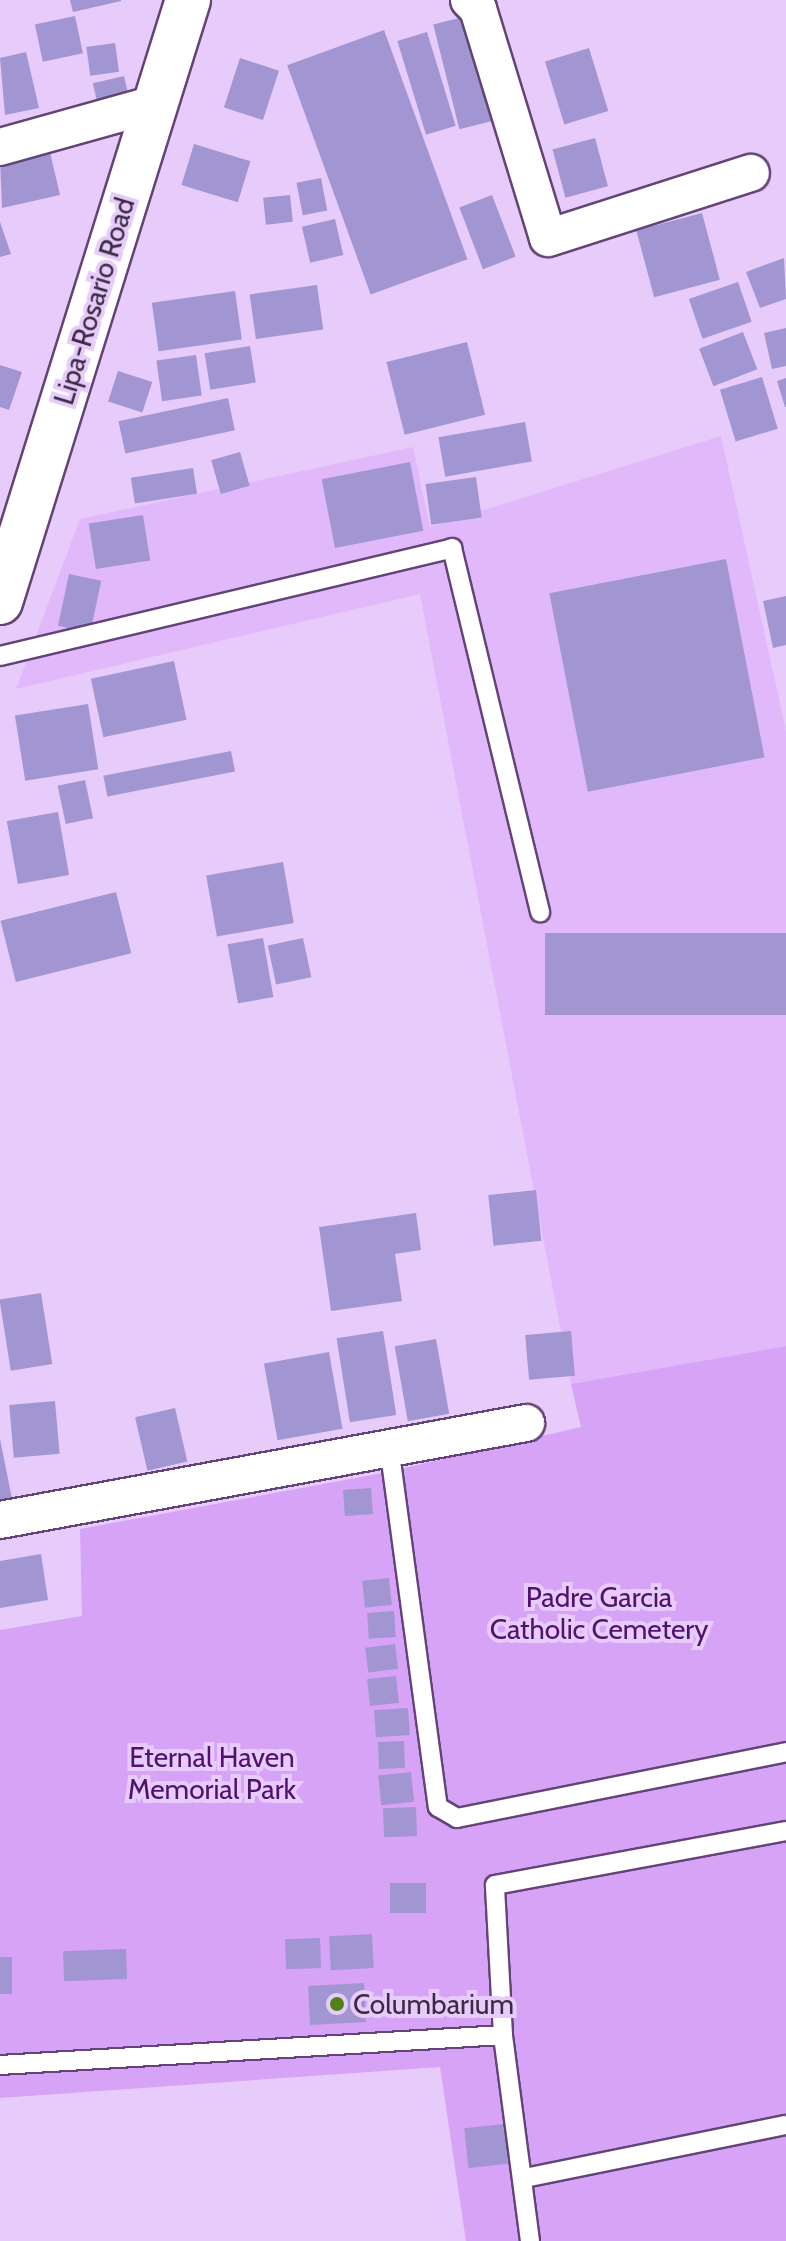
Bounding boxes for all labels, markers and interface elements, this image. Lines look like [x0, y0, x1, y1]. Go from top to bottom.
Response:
street label: Lipa-Rosario Road [47, 193, 141, 409]
park label: Padre Garcia Catholic Cemetery [490, 1580, 708, 1646]
park label: Eternal Haven Memorial Park [128, 1740, 296, 1806]
place label: Columbarium [353, 1987, 514, 2021]
marker: Columbarium [328, 1995, 346, 2013]

